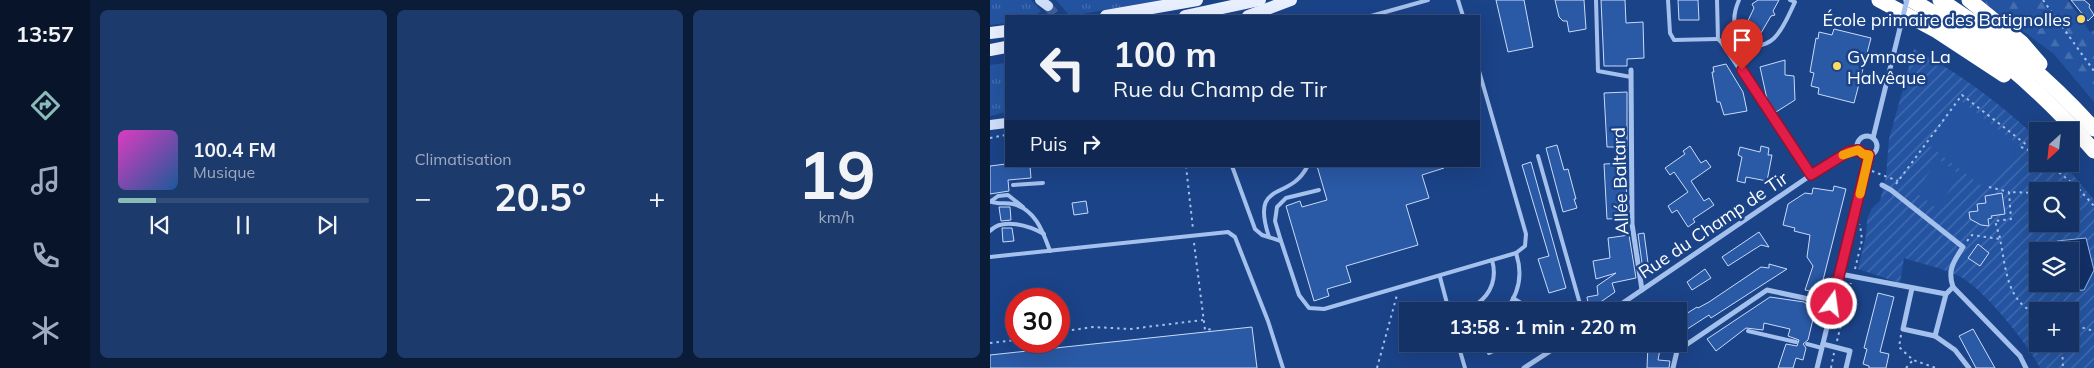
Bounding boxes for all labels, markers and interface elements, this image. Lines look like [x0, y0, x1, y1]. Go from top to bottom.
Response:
place label: École primaire des Batignolles [1822, 8, 2071, 31]
marker: École primaire des Batignolles [2075, 13, 2087, 25]
pin [1721, 19, 1763, 70]
text: 13:57 [16, 20, 74, 48]
icon: arrive [1728, 26, 1756, 54]
text: 100 m [1113, 32, 1217, 76]
icon: left [1030, 35, 1095, 100]
place label: Gymnase La Halvêque [1847, 45, 1951, 89]
marker: Gymnase La Halvêque [1831, 60, 1843, 72]
text: Rue du Champ de Tir [1113, 75, 1327, 103]
icon: directions [28, 88, 63, 123]
north arrow [2029, 122, 2079, 172]
map controls [2029, 122, 2079, 352]
street label: Allée Baltard [1607, 127, 1633, 235]
icon: right [1077, 130, 1105, 158]
text: Puis [1030, 132, 1067, 156]
text: 19 [798, 134, 876, 215]
text: 100.4 FM [193, 138, 276, 162]
text: Climatisation [415, 149, 512, 169]
text: Musique [193, 162, 255, 182]
icon: music [28, 163, 63, 198]
street label: Rue du Champ de Tir [1634, 166, 1792, 284]
text: 20.5° [494, 173, 586, 221]
text: − [415, 180, 431, 215]
text: + [649, 180, 665, 215]
button: search [2029, 182, 2079, 232]
text: km/h [819, 207, 855, 227]
icon: previous [146, 211, 174, 239]
icon: pause [229, 211, 257, 239]
icon: next [313, 211, 341, 239]
icon: phone [28, 238, 63, 273]
button: layers [2029, 242, 2079, 292]
position arrow [1805, 277, 1857, 329]
speed limit sign: 30 [1005, 288, 1070, 353]
button: + [2029, 302, 2079, 352]
icon: climate [28, 313, 63, 348]
text: 13:58 · 1 min · 220 m [1449, 315, 1637, 339]

